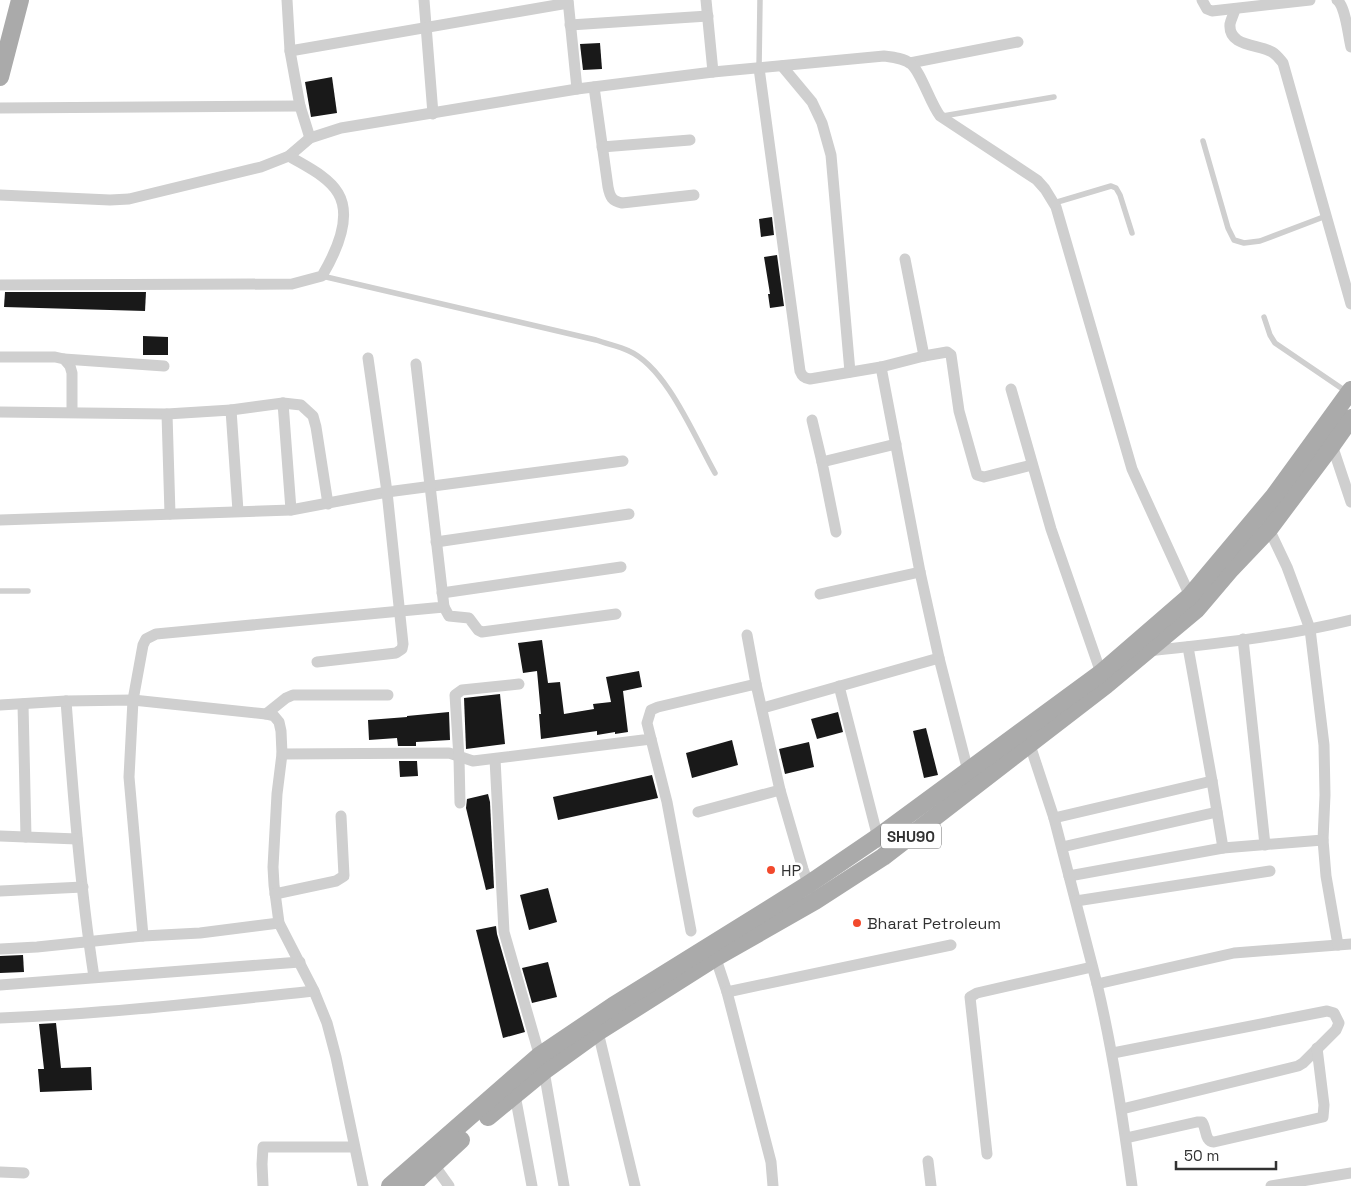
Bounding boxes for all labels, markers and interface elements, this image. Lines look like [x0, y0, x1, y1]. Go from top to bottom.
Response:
road number: SHU90 [881, 824, 941, 848]
place label: HP [781, 860, 801, 881]
marker: HP [765, 864, 777, 876]
place label: Bharat Petroleum [867, 913, 1001, 934]
marker: Bharat Petroleum [851, 917, 863, 929]
scale bar [1176, 1138, 1276, 1170]
text: 50 m [1184, 1146, 1219, 1165]

